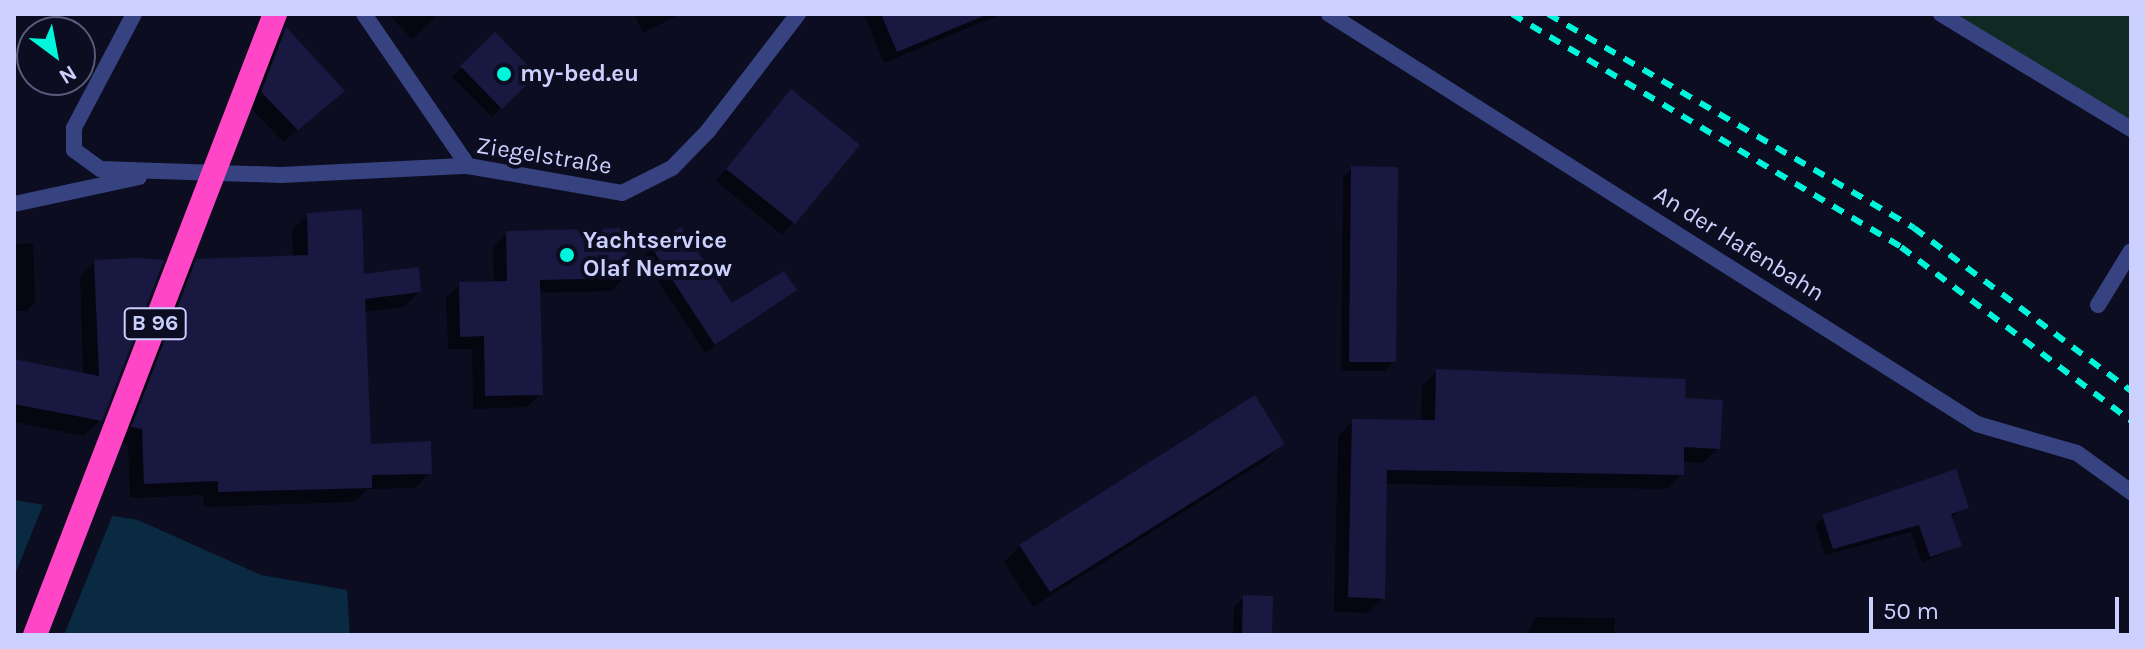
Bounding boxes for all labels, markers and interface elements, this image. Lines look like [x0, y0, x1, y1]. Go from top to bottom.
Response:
north arrow [16, 16, 96, 96]
text: N [54, 59, 81, 90]
place label: my-bed.eu [520, 60, 639, 88]
marker: my-bed.eu [495, 65, 513, 83]
street label: Ziegelstraße [474, 131, 614, 181]
street label: An der Hafenbahn [1648, 180, 1830, 308]
place label: Yachtservice Olaf Nemzow [583, 227, 732, 283]
marker: Yachtservice Olaf Nemzow [558, 246, 576, 264]
road number: B 96 [123, 306, 187, 342]
scale bar [1873, 581, 2123, 631]
text: 50 m [1883, 597, 1939, 625]

